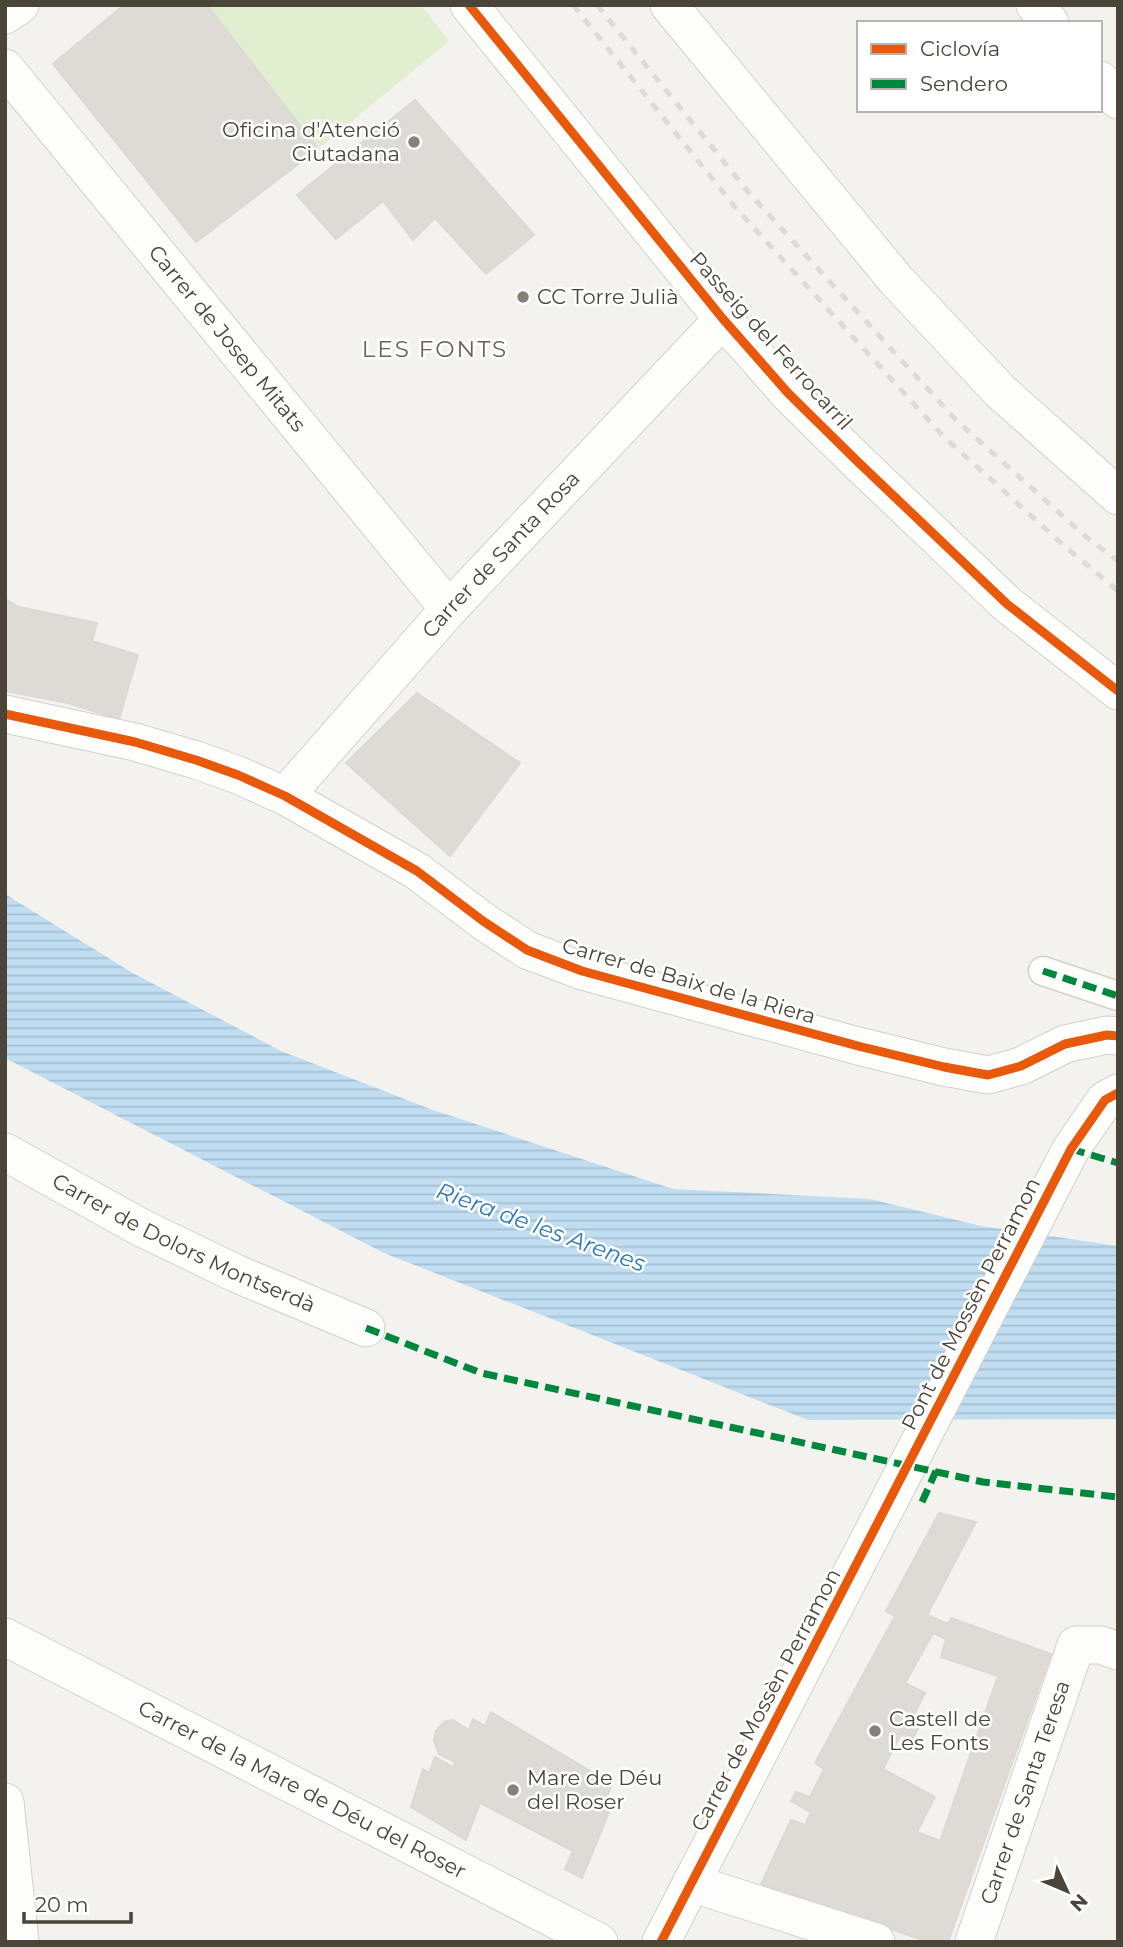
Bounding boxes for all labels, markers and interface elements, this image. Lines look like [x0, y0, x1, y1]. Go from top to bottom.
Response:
legend [857, 21, 1102, 112]
text: Ciclovía [920, 36, 1000, 61]
text: Sendero [920, 71, 1008, 96]
place label: Oficina d'Atenció Ciutadana [222, 117, 400, 166]
marker: Oficina d'Atenció Ciutadana [406, 134, 422, 150]
street label: Carrer de Josep Mitats [144, 240, 311, 437]
street label: Passeig del Ferrocarril [685, 246, 858, 435]
place label: CC Torre Julià [537, 284, 679, 309]
marker: CC Torre Julià [515, 289, 531, 305]
district label: LES FONTS [362, 335, 508, 363]
street label: Carrer de Santa Rosa [417, 466, 585, 643]
street label: Carrer de Baix de la Riera [559, 932, 819, 1029]
street label: Carrer de Dolors Montserdà [48, 1168, 319, 1317]
street label: Pont de Mossèn Perramon [896, 1173, 1045, 1434]
water label: Riera de les Arenes [433, 1176, 649, 1278]
street label: Carrer de Mossèn Perramon [686, 1564, 846, 1835]
street label: Carrer de Santa Teresa [975, 1677, 1075, 1908]
street label: Carrer de la Mare de Déu del Roser [134, 1695, 470, 1884]
place label: Castell de Les Fonts [889, 1706, 991, 1755]
marker: Castell de Les Fonts [867, 1723, 883, 1739]
place label: Mare de Déu del Roser [527, 1765, 662, 1814]
marker: Mare de Déu del Roser [505, 1782, 521, 1798]
north arrow [1032, 1856, 1102, 1926]
scale bar [24, 1881, 131, 1925]
text: N [1065, 1889, 1092, 1916]
text: 20 m [35, 1892, 89, 1917]

